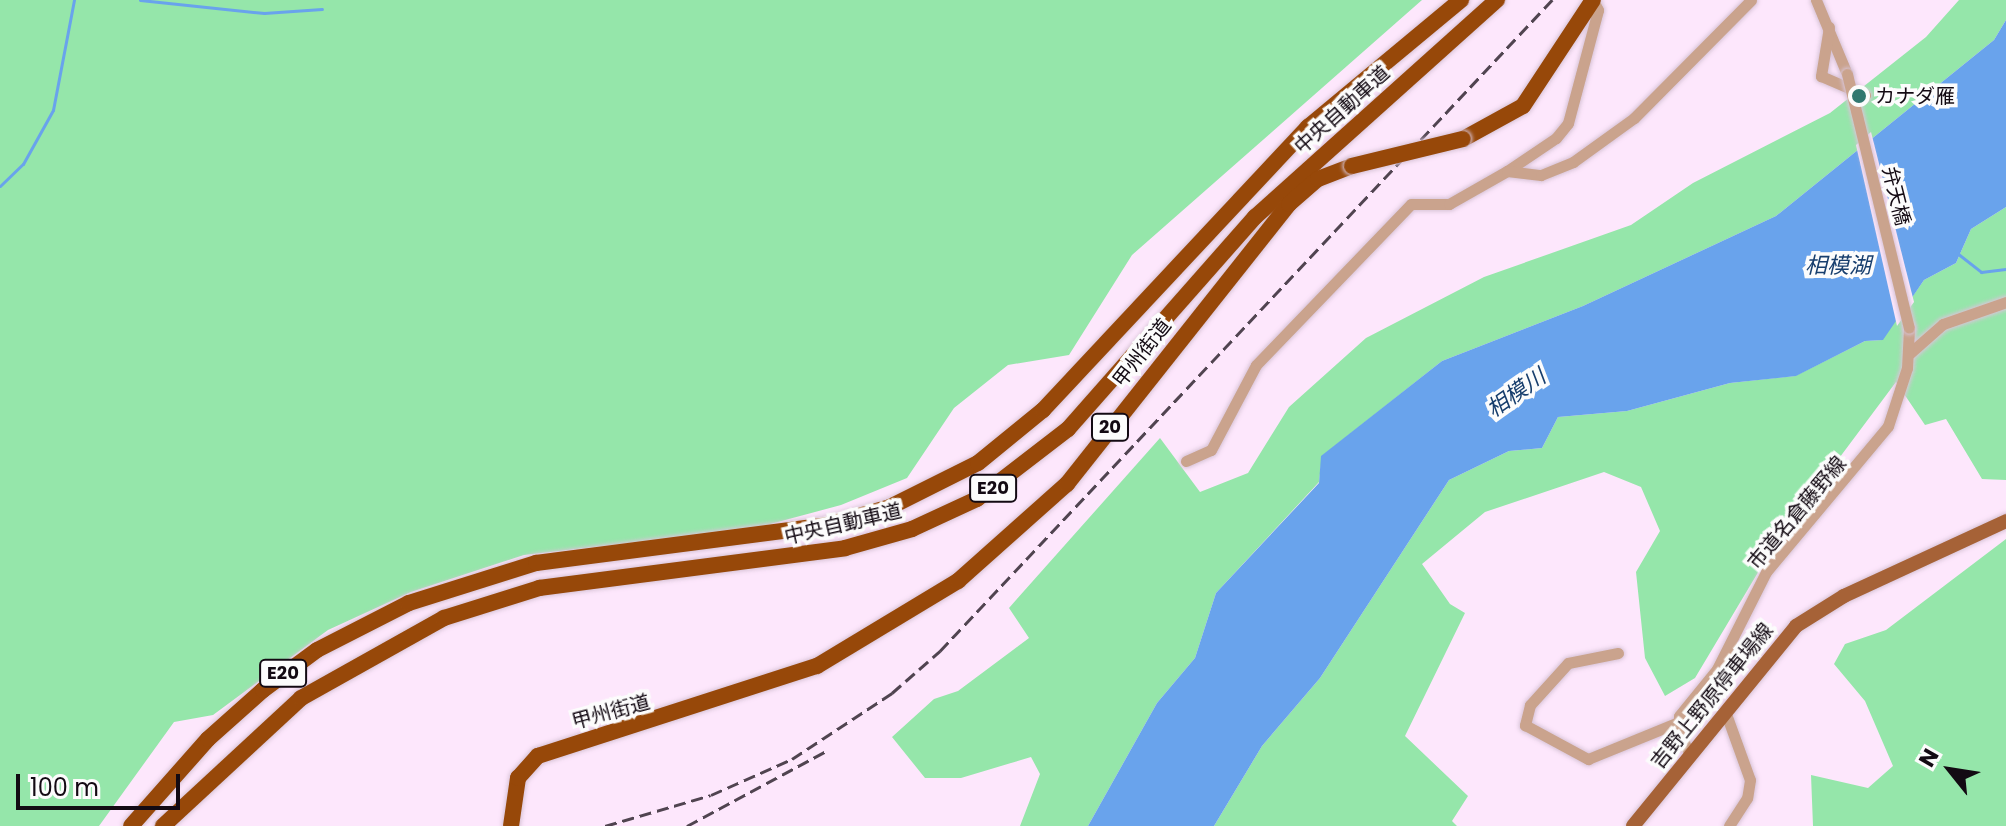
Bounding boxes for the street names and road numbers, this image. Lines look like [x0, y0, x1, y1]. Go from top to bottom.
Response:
street label: 中央自動車道 [1289, 61, 1395, 159]
street label: 弁天橋 [1877, 164, 1915, 228]
street label: 甲州街道 [1108, 314, 1176, 392]
road number: 20 [1090, 413, 1130, 441]
street label: 市道名倉藤野線 [1743, 452, 1851, 574]
road number: E20 [969, 474, 1017, 502]
street label: 中央自動車道 [782, 499, 904, 549]
street label: 吉野上野原停車場線 [1646, 619, 1778, 773]
road number: E20 [259, 659, 307, 687]
street label: 甲州街道 [569, 690, 653, 734]

